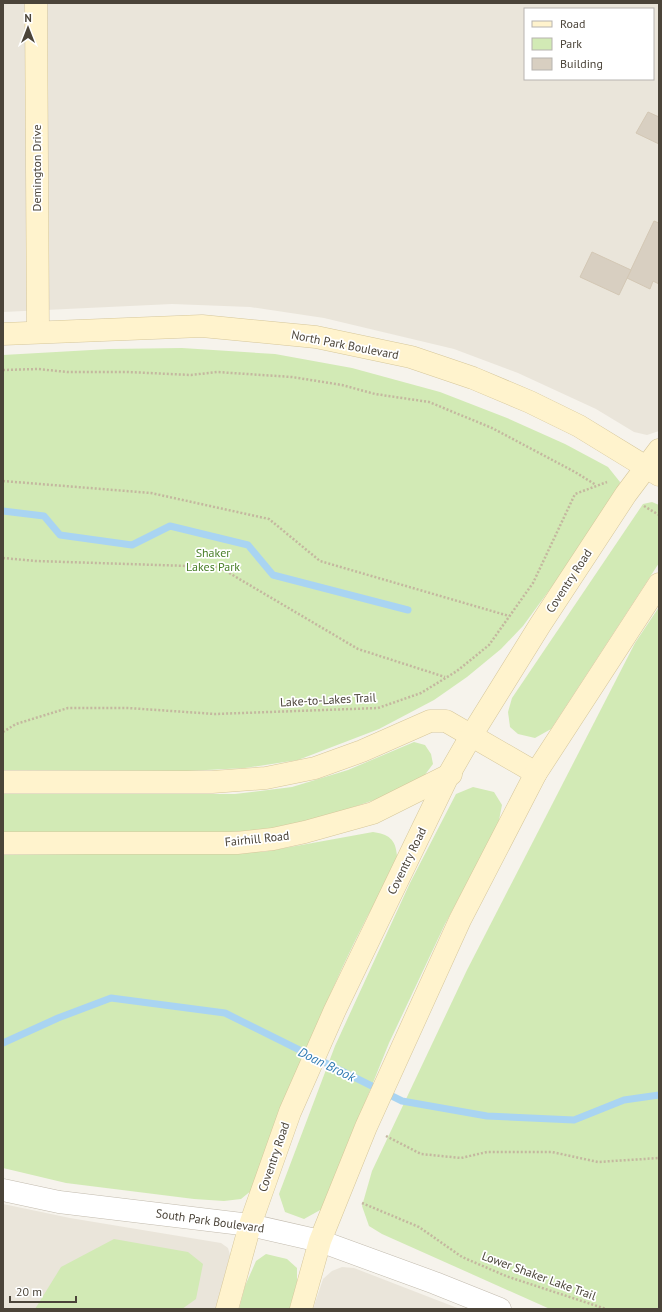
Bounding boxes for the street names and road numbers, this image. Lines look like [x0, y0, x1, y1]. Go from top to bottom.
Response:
street label: Demington Drive [29, 125, 44, 211]
street label: North Park Boulevard [290, 327, 400, 362]
street label: Coventry Road [542, 546, 595, 615]
street label: Lake-to-Lakes Trail [280, 689, 377, 710]
street label: Coventry Road [384, 825, 429, 897]
street label: Fairhill Road [224, 828, 290, 849]
street label: Coventry Road [255, 1120, 292, 1194]
street label: South Park Boulevard [155, 1205, 265, 1236]
street label: Lower Shaker Lake Trail [480, 1248, 599, 1303]

